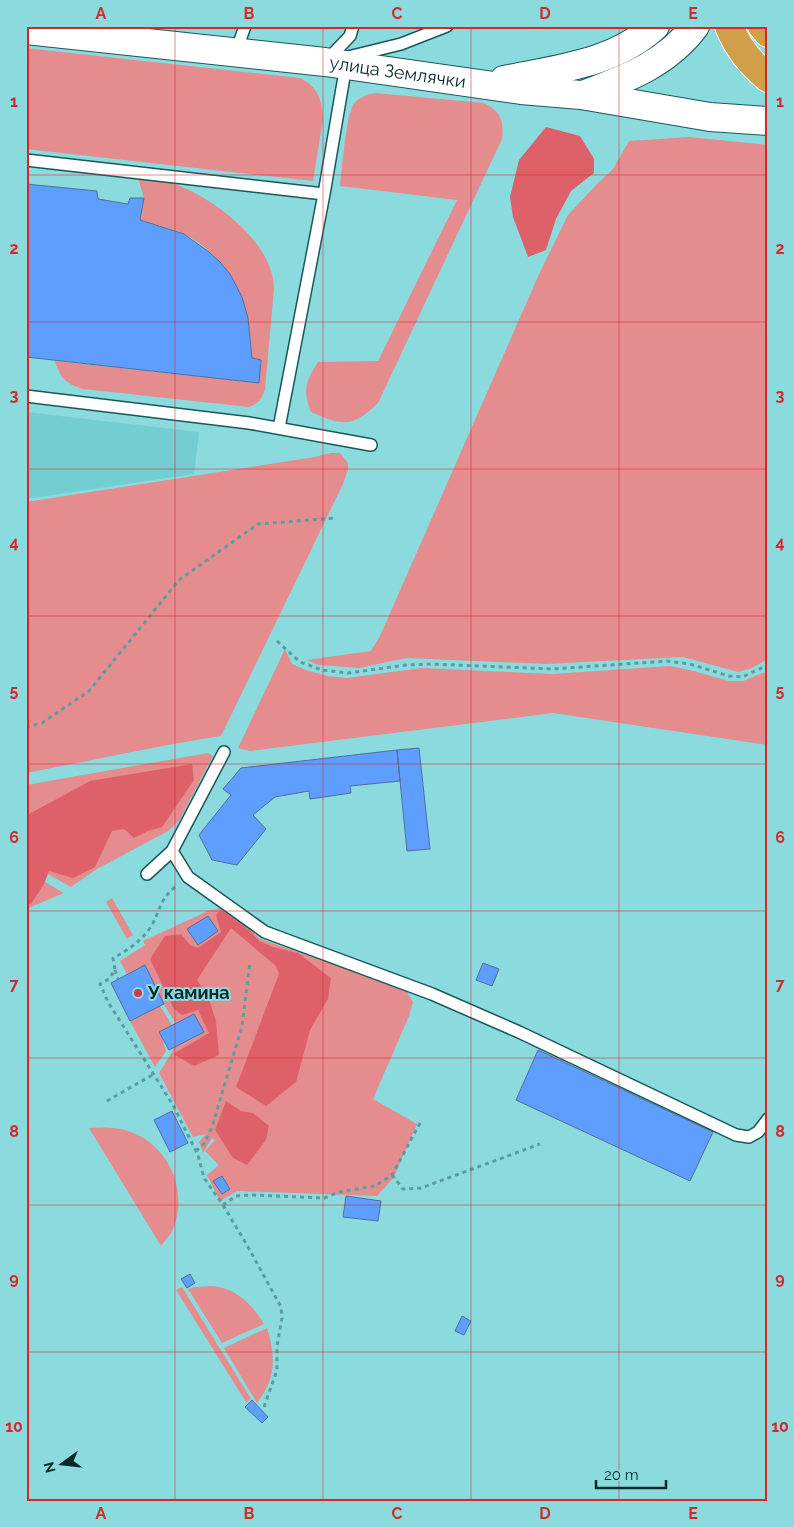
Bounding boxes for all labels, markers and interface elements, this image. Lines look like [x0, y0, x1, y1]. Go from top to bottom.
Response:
text: A [96, 4, 107, 23]
text: B [244, 4, 255, 23]
text: C [392, 4, 403, 23]
text: D [539, 4, 551, 23]
text: E [688, 4, 698, 23]
street label: улица Землячки [328, 52, 467, 92]
text: 1 [10, 92, 18, 111]
text: 1 [776, 92, 784, 111]
text: 2 [9, 239, 19, 258]
text: 2 [775, 239, 785, 258]
text: 3 [10, 386, 19, 405]
text: 3 [776, 386, 785, 405]
text: 4 [9, 533, 19, 552]
text: 4 [775, 533, 785, 552]
text: 5 [10, 681, 19, 700]
text: 5 [776, 681, 785, 700]
text: 6 [9, 828, 19, 847]
text: 6 [775, 828, 785, 847]
text: 7 [10, 975, 19, 994]
text: 7 [776, 975, 785, 994]
place label: У камина [147, 982, 230, 1003]
marker: У камина [132, 987, 144, 999]
text: 8 [9, 1122, 19, 1141]
text: 8 [775, 1122, 785, 1141]
text: 9 [9, 1269, 19, 1288]
text: 9 [775, 1269, 785, 1288]
text: 10 [5, 1417, 23, 1436]
text: 10 [771, 1417, 789, 1436]
north arrow [38, 1440, 88, 1490]
scale bar [596, 1457, 666, 1489]
text: N [40, 1460, 59, 1475]
text: 20 m [604, 1466, 639, 1484]
text: A [96, 1504, 107, 1523]
text: B [244, 1504, 255, 1523]
text: C [392, 1504, 403, 1523]
text: D [539, 1504, 551, 1523]
text: E [688, 1504, 698, 1523]

